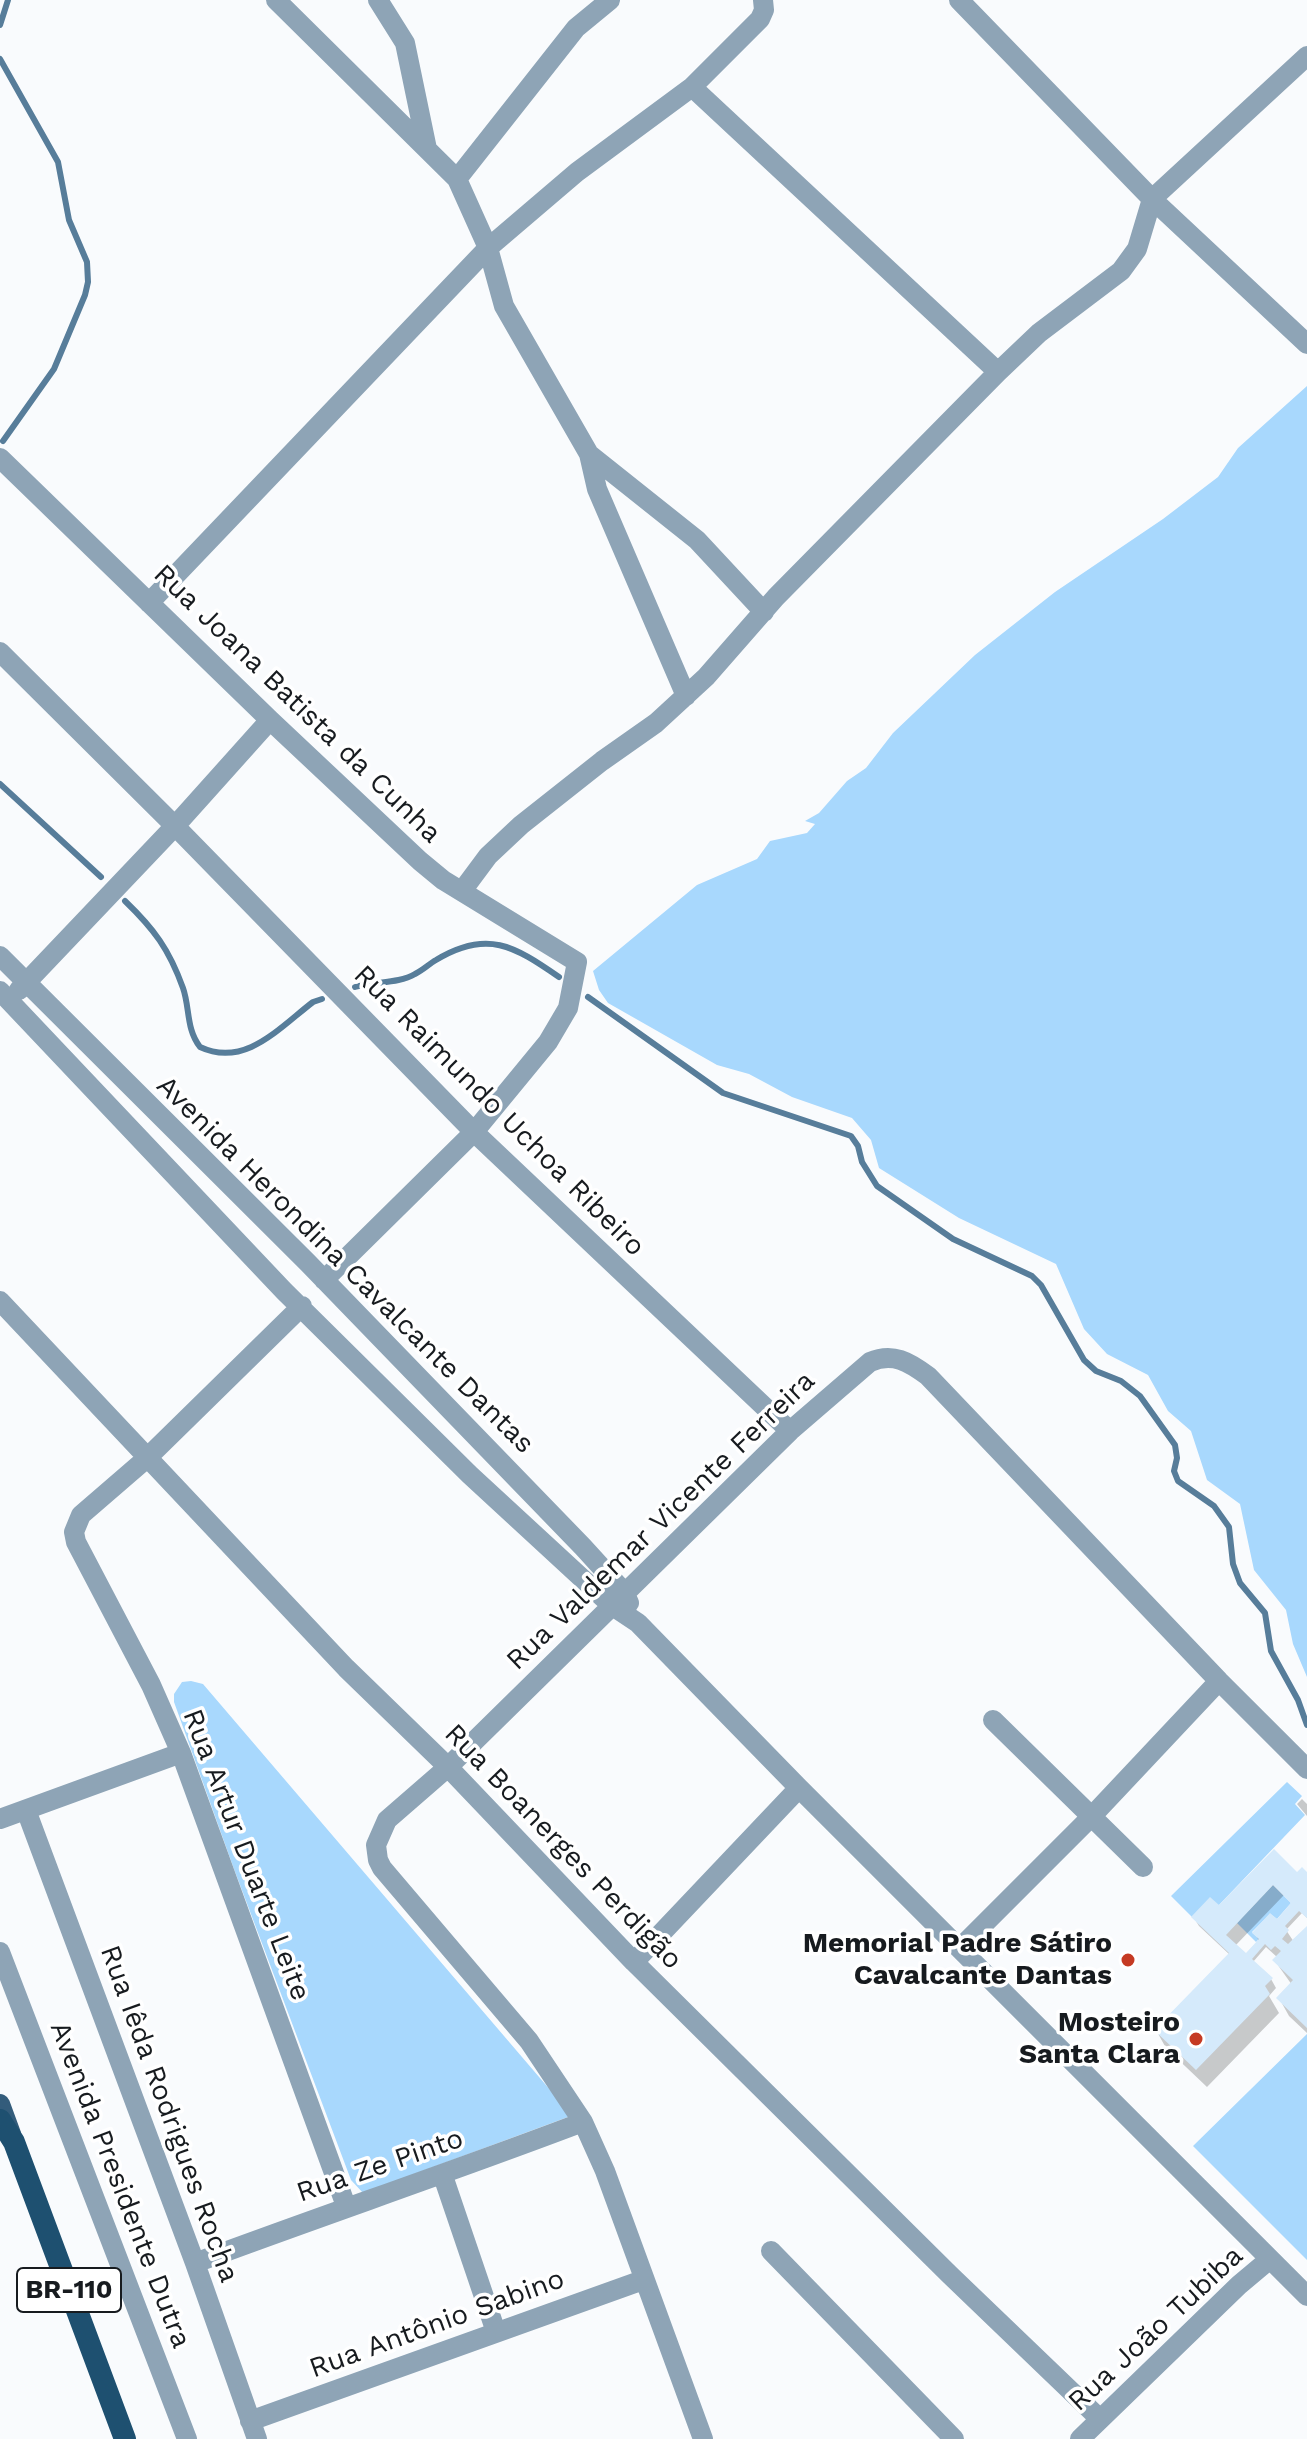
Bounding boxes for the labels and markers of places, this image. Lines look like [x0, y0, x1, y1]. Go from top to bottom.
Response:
place label: Memorial Padre Sátiro Cavalcante Dantas [803, 1927, 1112, 1993]
marker: Memorial Padre Sátiro Cavalcante Dantas [1119, 1951, 1137, 1969]
place label: Mosteiro Santa Clara [1019, 2006, 1180, 2072]
marker: Mosteiro Santa Clara [1187, 2030, 1205, 2048]

